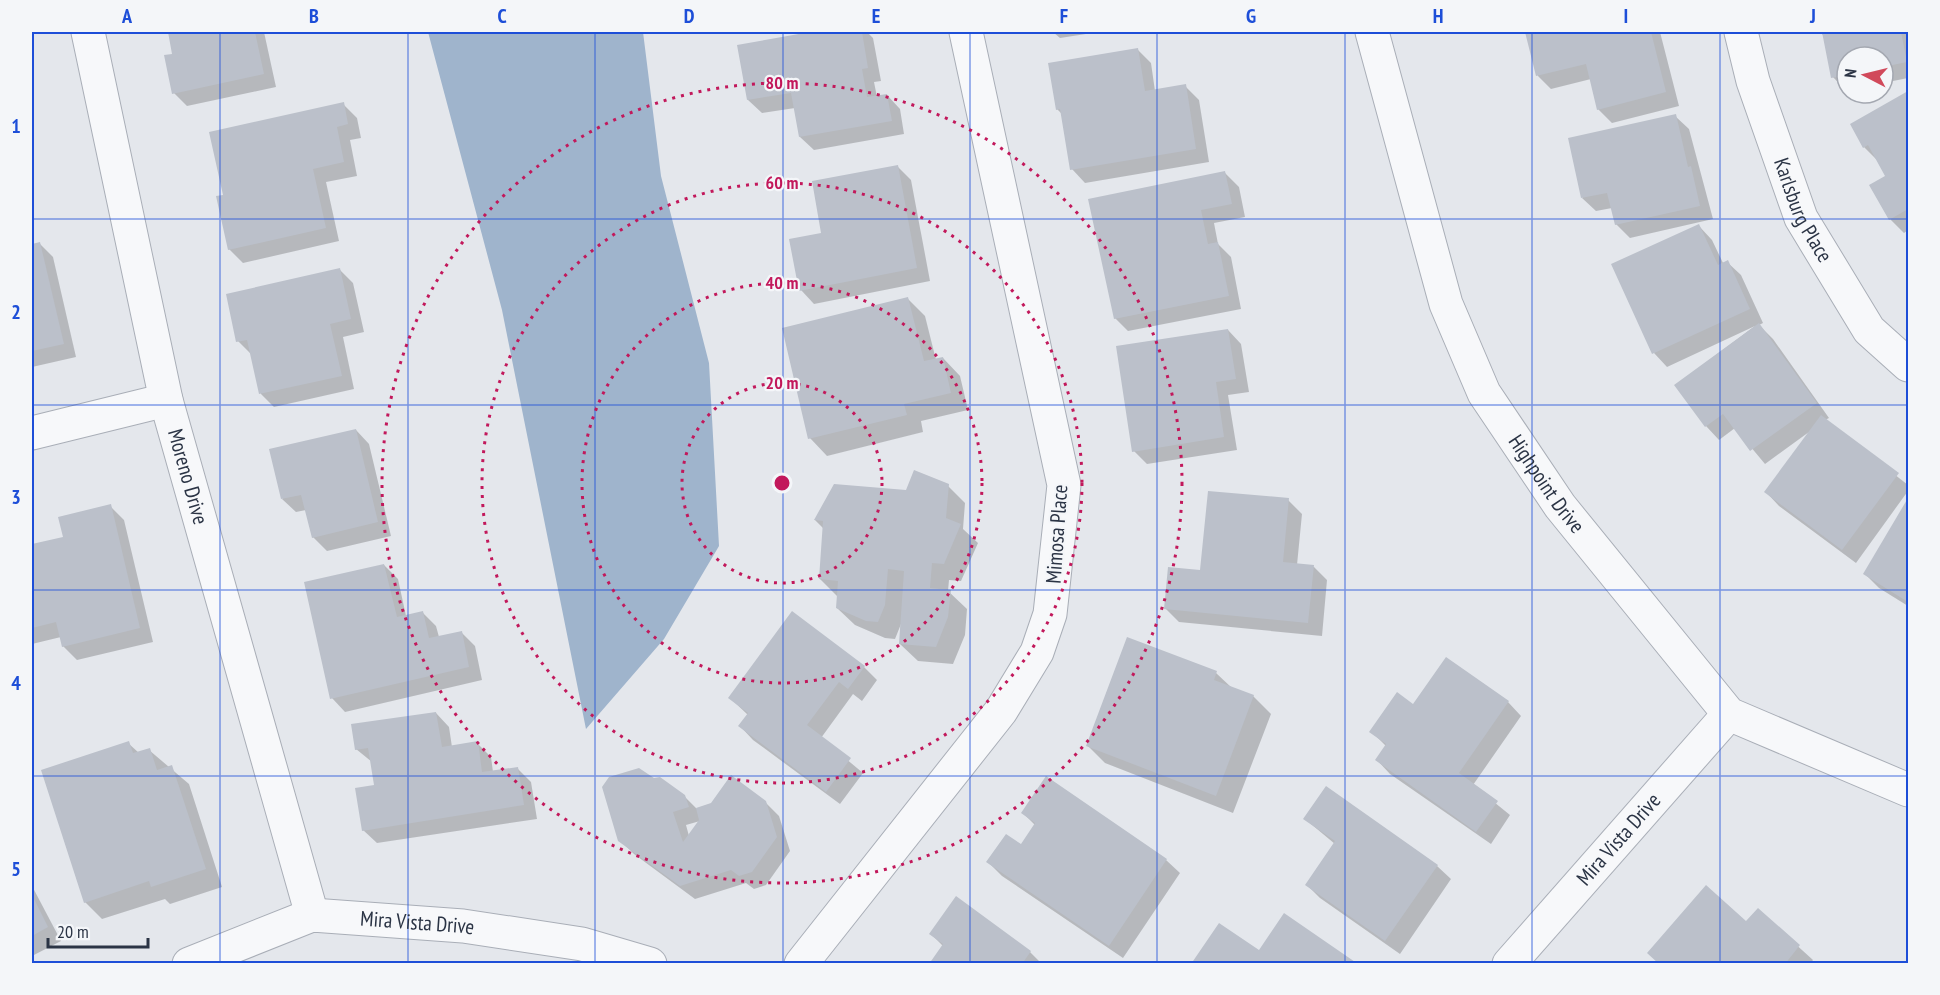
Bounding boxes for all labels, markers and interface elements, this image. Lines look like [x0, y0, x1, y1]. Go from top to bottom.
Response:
text: A [121, 3, 133, 29]
text: B [309, 3, 319, 29]
text: C [497, 3, 507, 29]
text: D [684, 3, 695, 29]
text: E [872, 3, 880, 29]
text: F [1060, 3, 1068, 29]
text: G [1246, 3, 1256, 29]
text: H [1433, 3, 1443, 29]
text: I [1624, 3, 1628, 29]
text: J [1809, 3, 1816, 29]
north arrow [1835, 45, 1895, 105]
text: N [1840, 68, 1861, 79]
text: 80 m [766, 71, 798, 94]
text: 1 [11, 113, 21, 139]
street label: Karlsburg Place [1768, 154, 1839, 267]
text: 60 m [766, 171, 798, 194]
text: 40 m [766, 271, 798, 294]
text: 2 [11, 299, 21, 325]
text: 20 m [766, 371, 798, 394]
street label: Moreno Drive [162, 426, 215, 527]
street label: Highpoint Drive [1503, 429, 1591, 539]
centre of rings [772, 473, 792, 493]
text: 3 [11, 484, 21, 510]
street label: Mimosa Place [1040, 484, 1073, 584]
text: 4 [11, 670, 21, 696]
street label: Mira Vista Drive [1570, 787, 1666, 891]
text: 5 [11, 856, 21, 882]
street label: Mira Vista Drive [359, 905, 476, 941]
scale bar [48, 911, 148, 949]
text: 20 m [57, 920, 89, 943]

